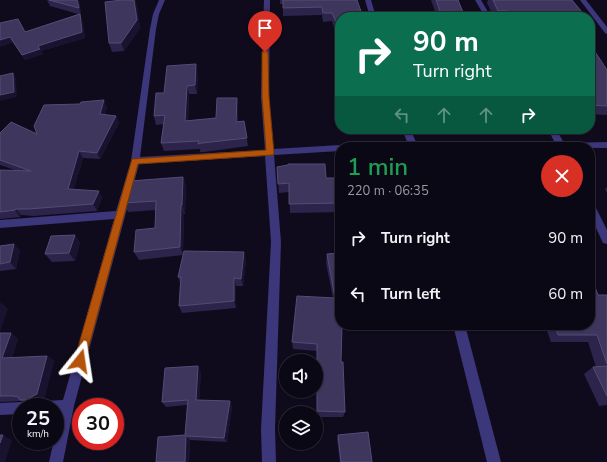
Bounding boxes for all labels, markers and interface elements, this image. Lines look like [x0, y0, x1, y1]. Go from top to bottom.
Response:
pin [248, 11, 282, 52]
icon: arrive [254, 17, 276, 39]
text: 90 m [413, 23, 479, 61]
icon: right [347, 28, 399, 80]
text: Turn right [413, 59, 492, 83]
icon: left [391, 104, 413, 126]
icon: ahead [433, 104, 455, 126]
icon: ahead [475, 104, 497, 126]
icon: right [517, 104, 539, 126]
text: 1 min [347, 151, 408, 183]
button: close [541, 155, 583, 197]
text: 220 m · 06:35 [347, 182, 429, 200]
icon: right [347, 227, 369, 249]
text: Turn right [381, 228, 450, 248]
text: 90 m [548, 228, 583, 248]
icon: left [347, 283, 369, 305]
text: Turn left [381, 284, 440, 304]
text: 60 m [548, 284, 583, 304]
position arrow [59, 340, 101, 382]
map controls [279, 354, 323, 450]
button: sound [279, 354, 323, 398]
speed limit sign: 30 [72, 398, 124, 450]
text: 25 [26, 405, 50, 432]
button: layers [279, 406, 323, 450]
text: km/h [27, 427, 49, 441]

